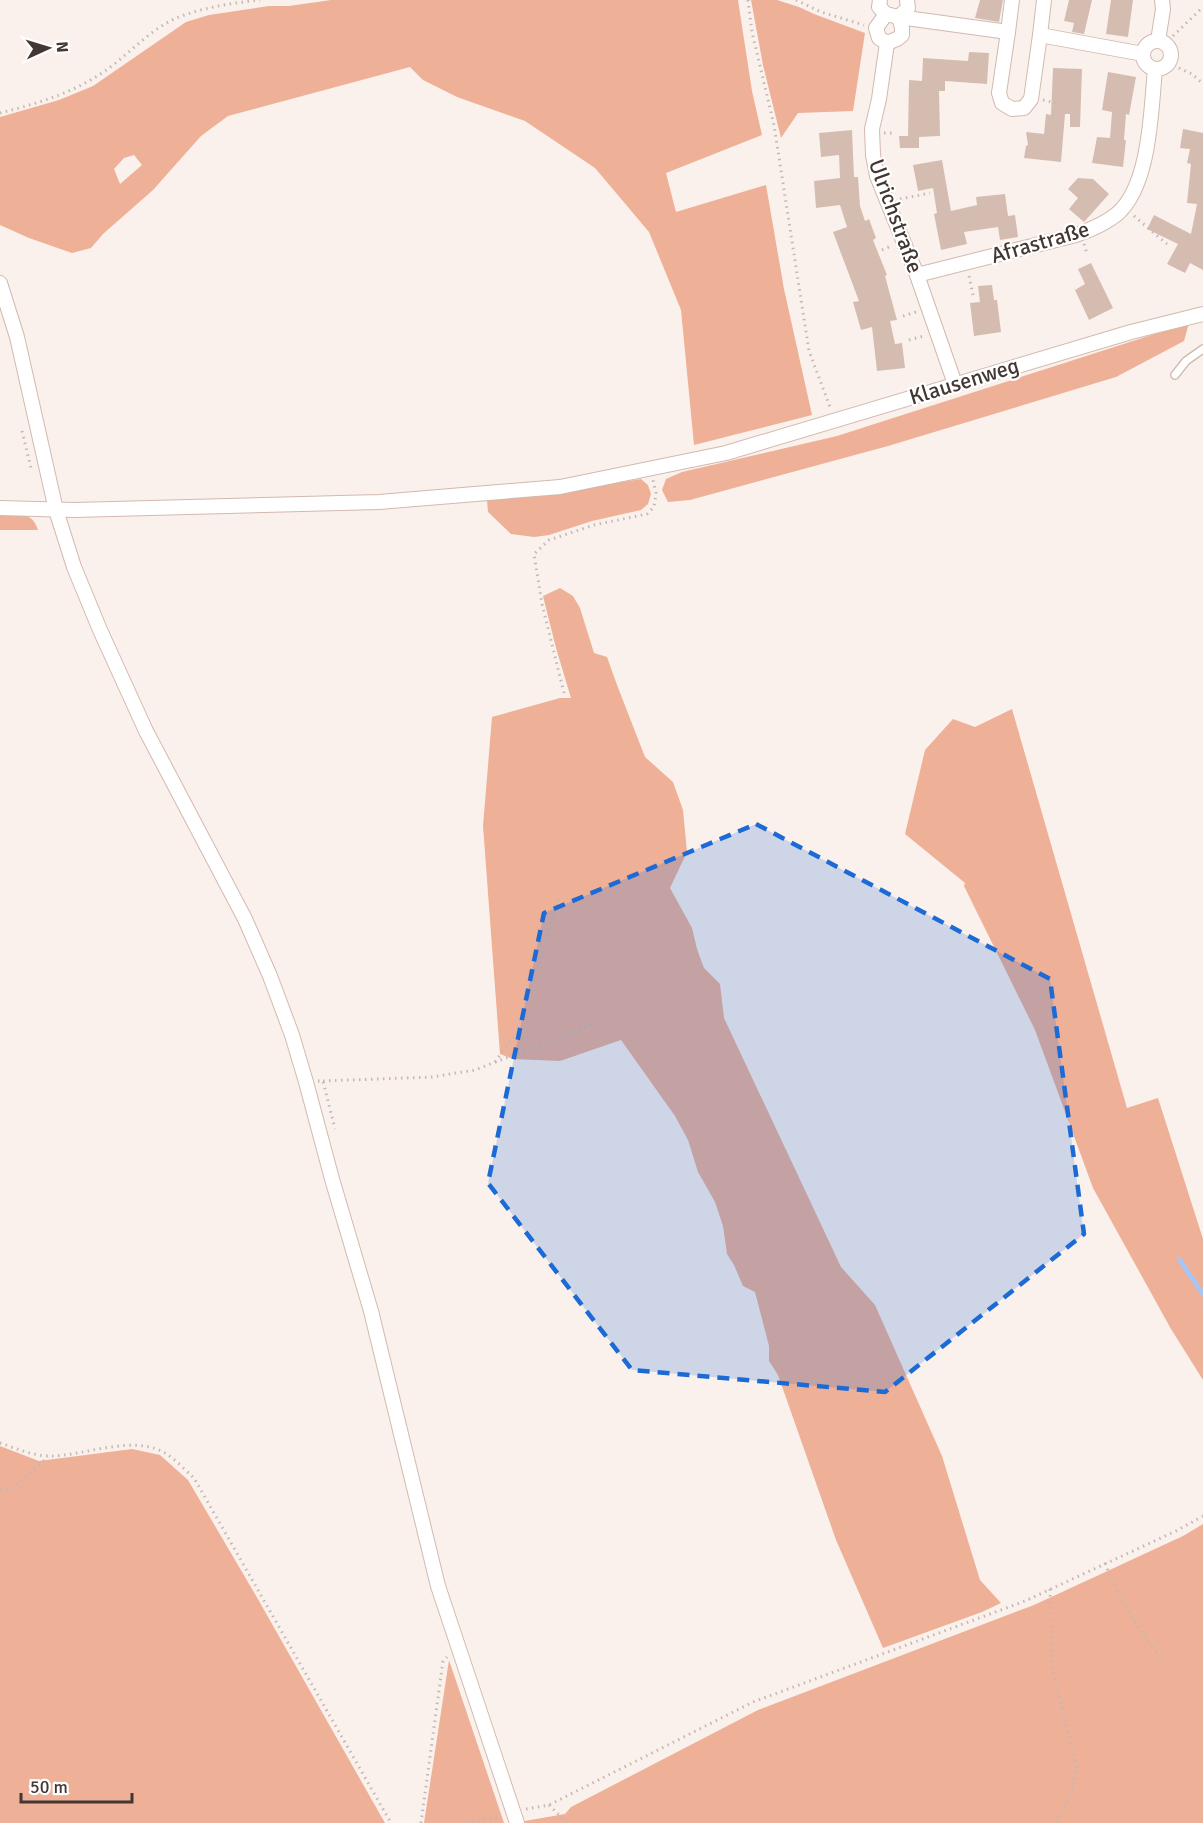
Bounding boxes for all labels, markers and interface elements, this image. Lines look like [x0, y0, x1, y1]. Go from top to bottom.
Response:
north arrow [18, 18, 78, 78]
text: N [52, 41, 72, 53]
street label: Ulrichstraße [863, 155, 929, 277]
street label: Afrastraße [988, 215, 1092, 269]
street label: Klausenweg [906, 352, 1022, 410]
scale bar [21, 1766, 132, 1804]
text: 50 m [30, 1776, 68, 1798]

